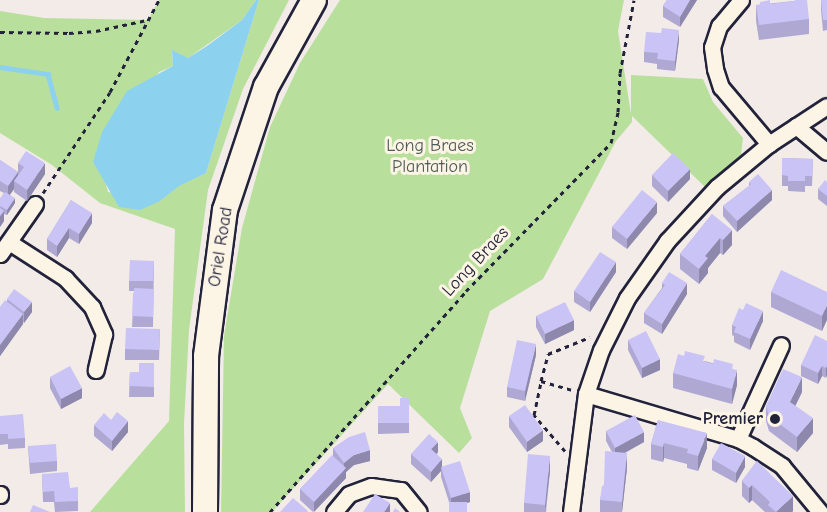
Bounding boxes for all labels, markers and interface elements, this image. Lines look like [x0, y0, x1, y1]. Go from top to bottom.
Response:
park label: Long Braes Plantation [386, 136, 474, 178]
street label: Oriel Road [204, 205, 238, 289]
street label: Long Braes [438, 223, 514, 301]
place label: Premier [703, 408, 763, 430]
marker: Premier [768, 412, 782, 426]

